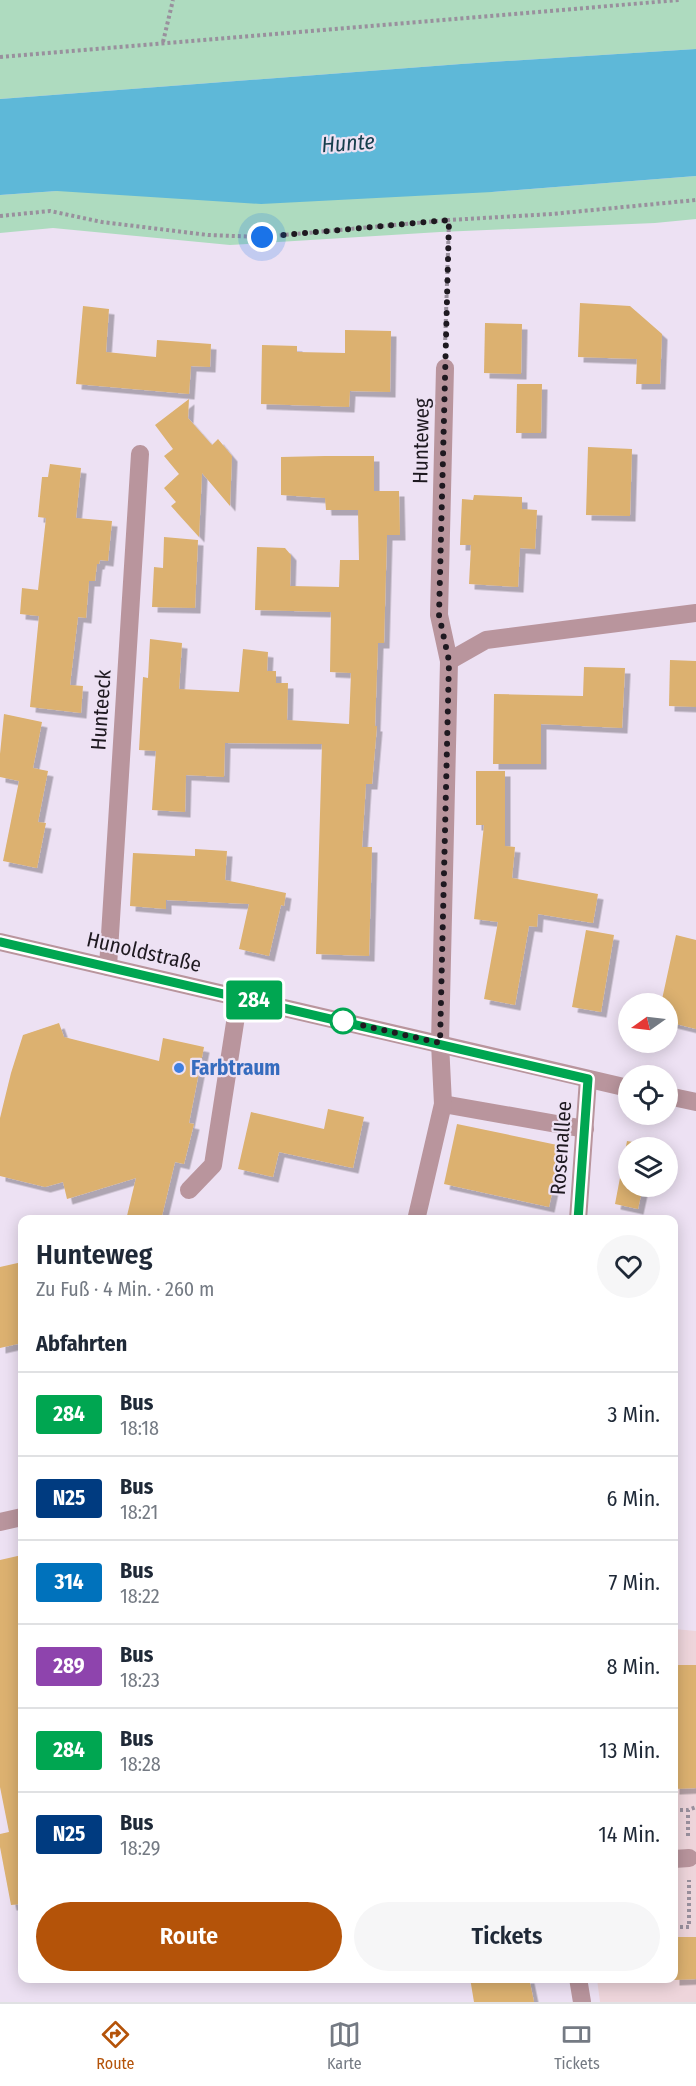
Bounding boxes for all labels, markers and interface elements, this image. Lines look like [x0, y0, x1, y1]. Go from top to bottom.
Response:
water label: Hunte [320, 128, 376, 158]
your location [247, 222, 277, 252]
street label: Hunteweg [407, 398, 435, 484]
street label: Hunteeck [85, 669, 117, 751]
street label: Hunoldstraße [84, 926, 204, 978]
line badge: 284 [220, 980, 288, 1020]
text: 284 [238, 987, 270, 1013]
north arrow [618, 993, 678, 1053]
map controls [618, 993, 678, 1197]
unlabelled marker [330, 1008, 356, 1034]
place label: Farbtraum [191, 1055, 280, 1081]
marker: Farbtraum [172, 1061, 186, 1075]
button: locate [618, 1065, 678, 1125]
street label: Rosenallee [545, 1100, 577, 1196]
button: layers [618, 1137, 678, 1197]
button: heart [597, 1235, 660, 1298]
text: Hunteweg [36, 1238, 152, 1271]
text: Zu Fuß · 4 Min. · 260 m [36, 1277, 214, 1301]
text: Abfahrten [36, 1330, 127, 1357]
text: Bus [120, 1389, 153, 1416]
text: 284 [53, 1401, 85, 1427]
text: 3 Min. [607, 1401, 660, 1428]
text: 18:18 [120, 1416, 159, 1440]
text: Bus [120, 1473, 153, 1500]
text: N25 [53, 1485, 85, 1511]
text: 6 Min. [606, 1485, 660, 1512]
text: 18:21 [120, 1500, 158, 1524]
text: Bus [120, 1557, 153, 1584]
text: 314 [54, 1569, 84, 1595]
text: 7 Min. [608, 1569, 660, 1596]
text: 18:22 [120, 1584, 160, 1608]
text: Bus [120, 1641, 153, 1668]
text: 289 [53, 1653, 85, 1679]
text: 8 Min. [606, 1653, 660, 1680]
text: 18:23 [120, 1668, 160, 1692]
text: Bus [120, 1725, 153, 1752]
text: 284 [53, 1737, 85, 1763]
text: 13 Min. [599, 1737, 660, 1764]
text: 18:28 [120, 1752, 161, 1776]
text: Bus [120, 1809, 153, 1836]
text: N25 [53, 1821, 85, 1847]
text: 14 Min. [598, 1821, 660, 1848]
text: 18:29 [120, 1836, 160, 1860]
button: Route [36, 1902, 342, 1971]
button: Tickets [354, 1902, 660, 1971]
tab: Route [96, 2018, 134, 2073]
tab: Karte [327, 2018, 362, 2073]
tab: Tickets [554, 2018, 600, 2073]

